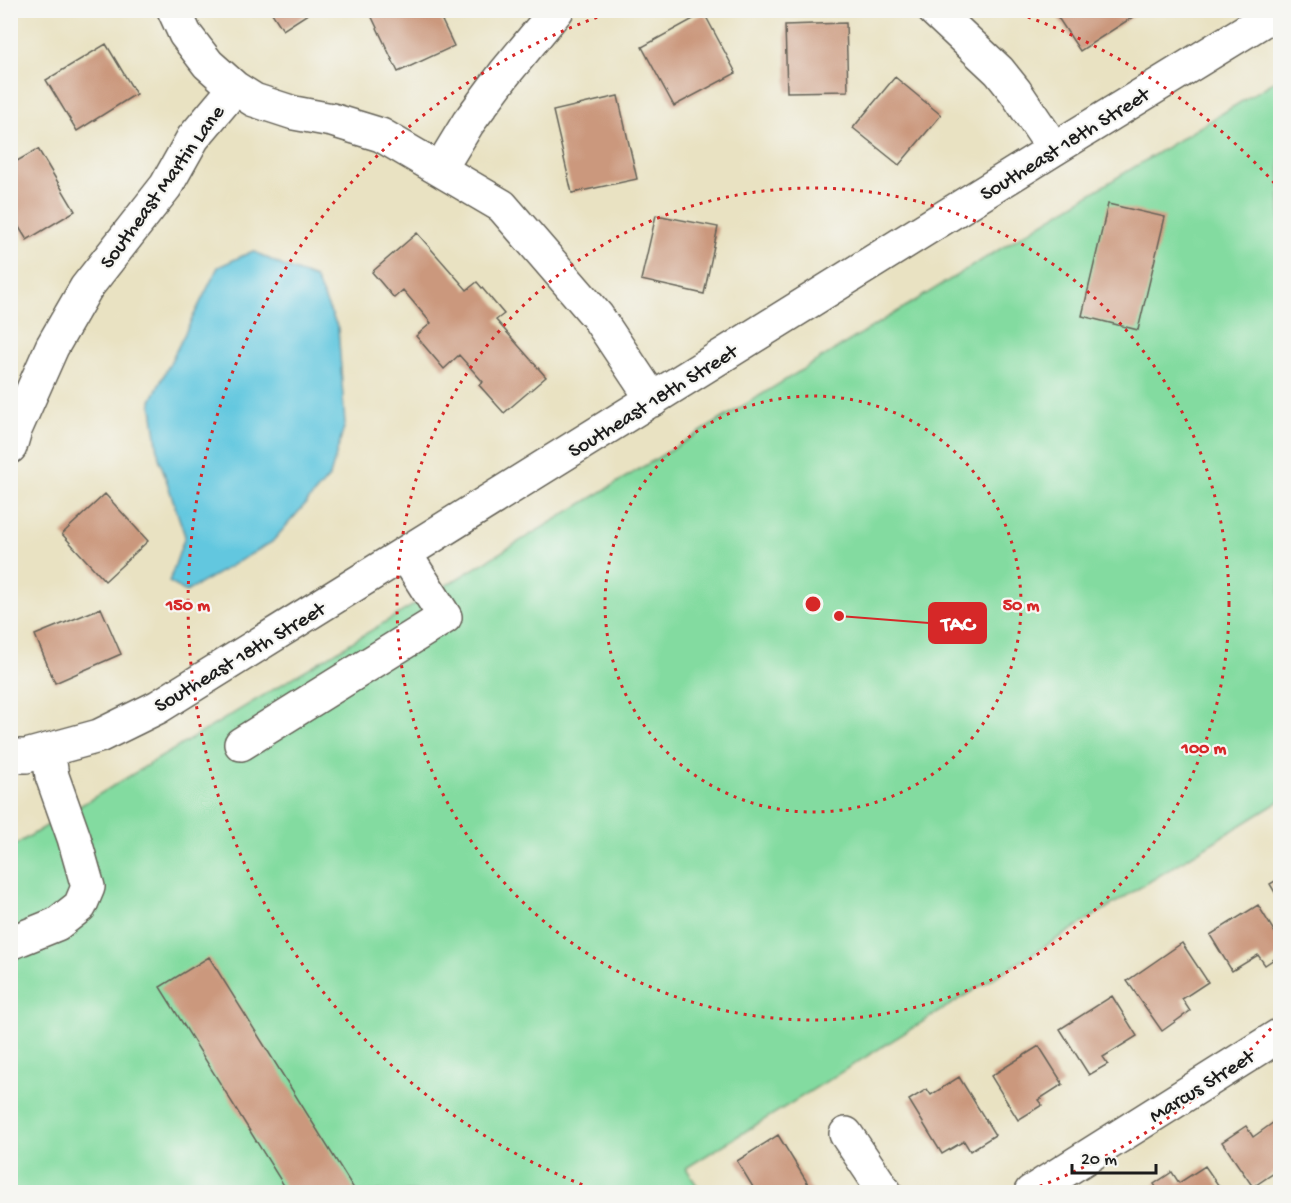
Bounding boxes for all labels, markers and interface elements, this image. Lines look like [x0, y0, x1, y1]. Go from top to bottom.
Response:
street label: Southeast 18th Street [977, 82, 1157, 208]
street label: Southeast Martin Lane [96, 100, 232, 275]
street label: Southeast 18th Street [565, 339, 745, 465]
centre of rings [803, 594, 823, 614]
text: 150 m [165, 596, 210, 617]
text: 50 m [1003, 596, 1040, 617]
street label: Southeast 18th Street [151, 597, 333, 720]
callout: TAC [929, 603, 986, 643]
text: TAC [939, 613, 977, 639]
text: 100 m [1181, 739, 1227, 760]
street label: Marcus Street [1146, 1044, 1262, 1130]
scale bar [1072, 1137, 1156, 1175]
text: 20 m [1081, 1150, 1117, 1171]

